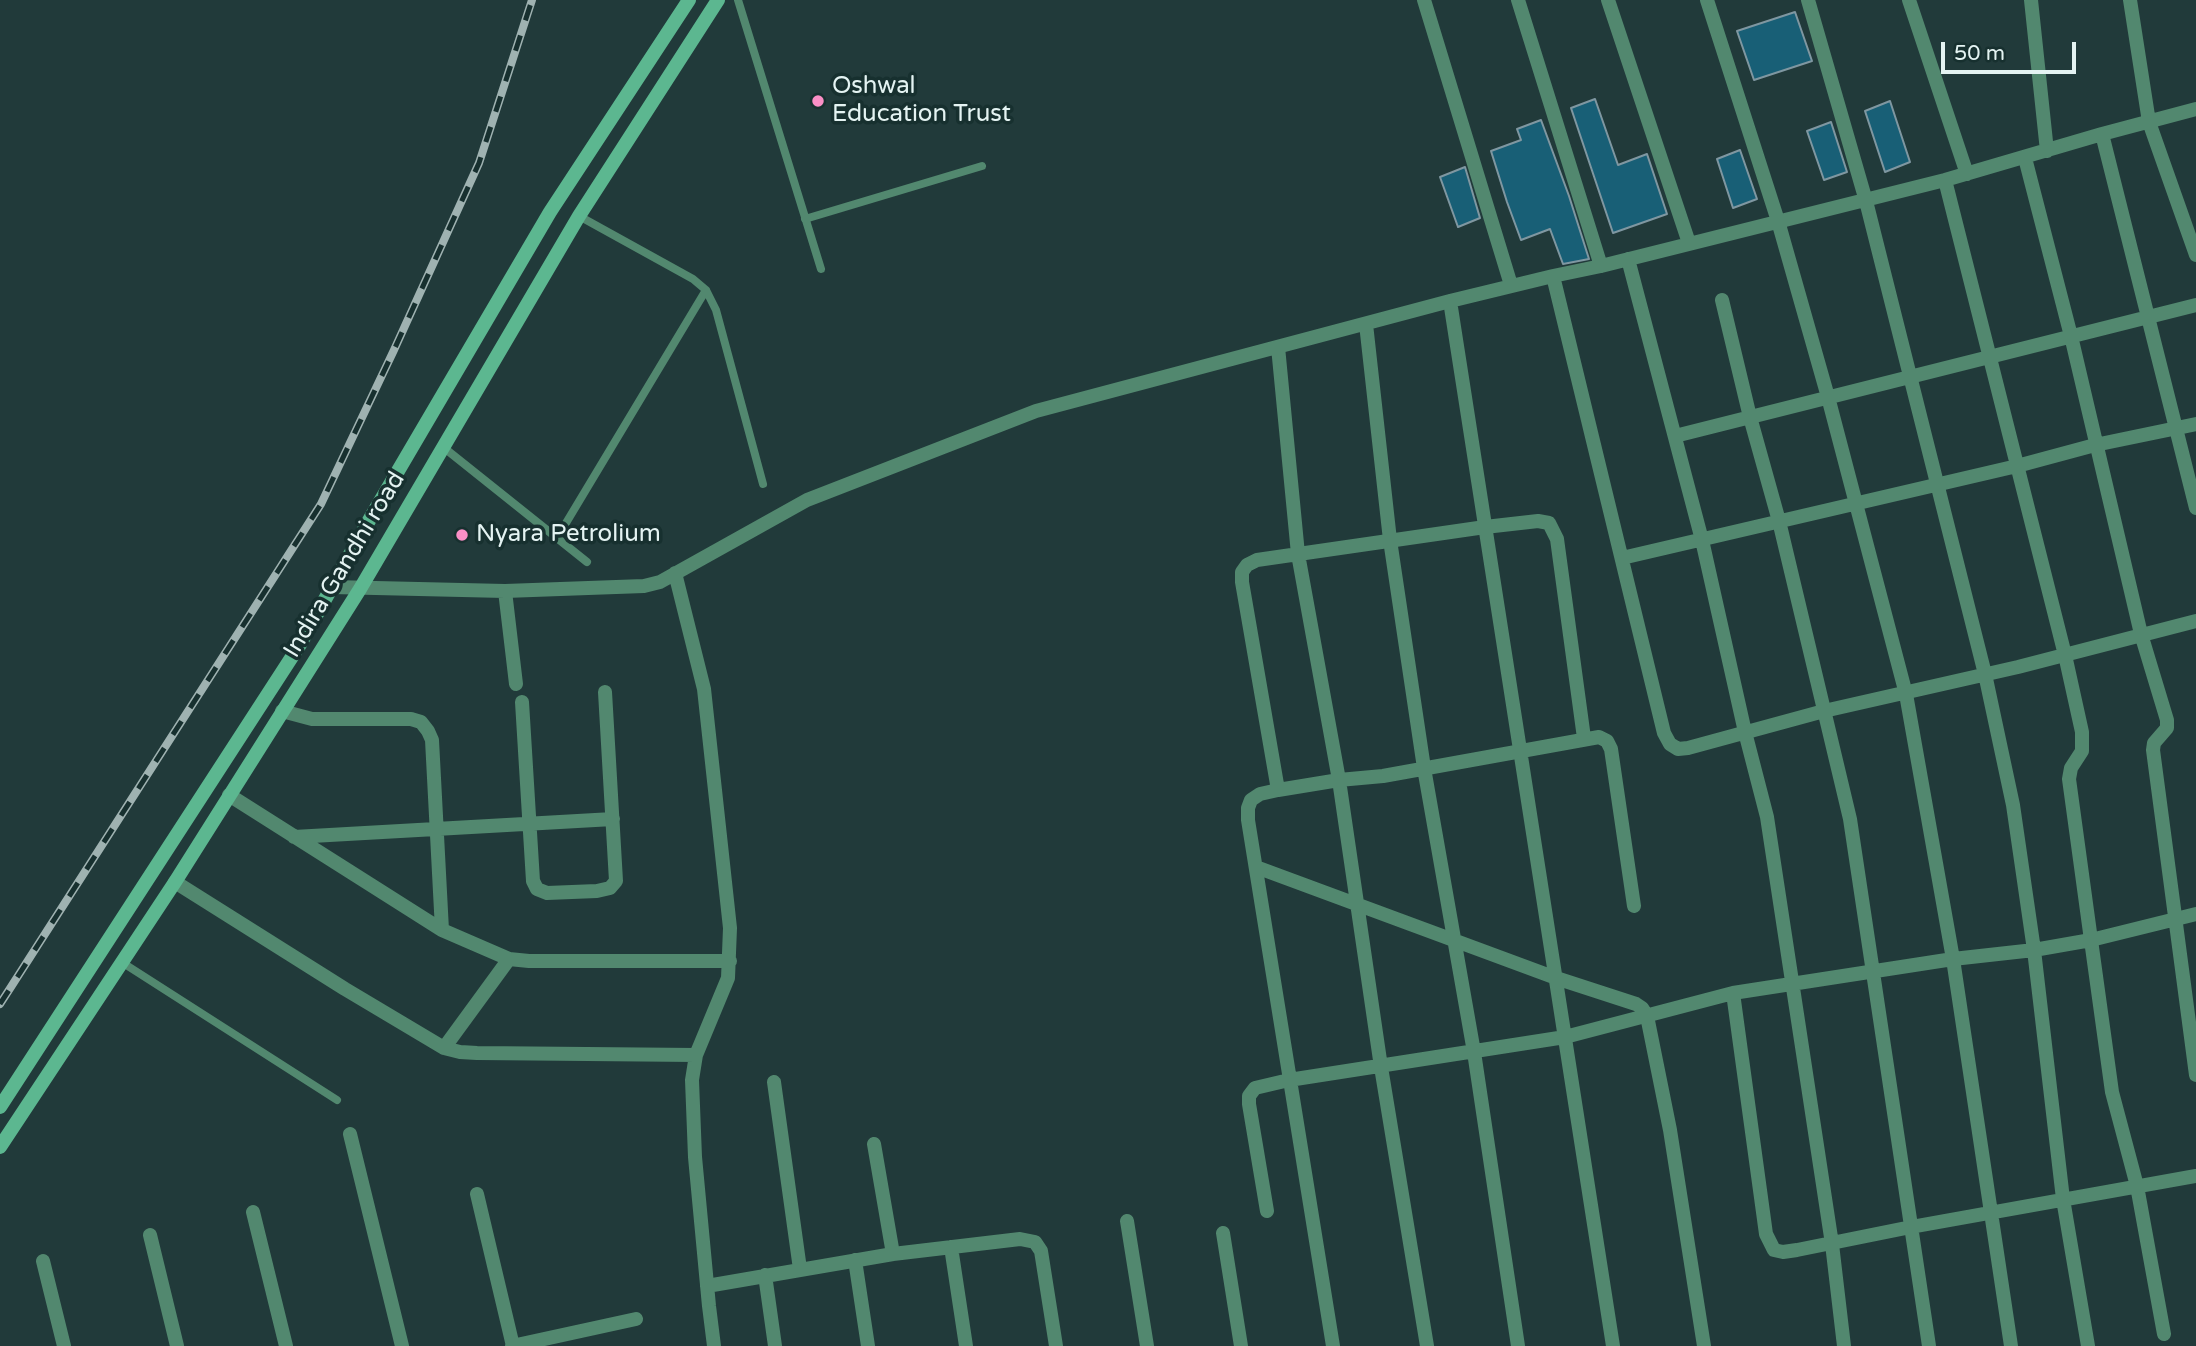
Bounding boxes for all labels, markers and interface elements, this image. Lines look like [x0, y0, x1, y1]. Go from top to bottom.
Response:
scale bar [1944, 28, 2079, 72]
text: 50 m [1954, 41, 2005, 66]
place label: Oshwal Education Trust [832, 73, 1011, 129]
marker: Oshwal Education Trust [810, 93, 826, 109]
street label: Indira Gandhi road [278, 467, 412, 663]
place label: Nyara Petrolium [476, 521, 661, 549]
marker: Nyara Petrolium [454, 527, 470, 543]

